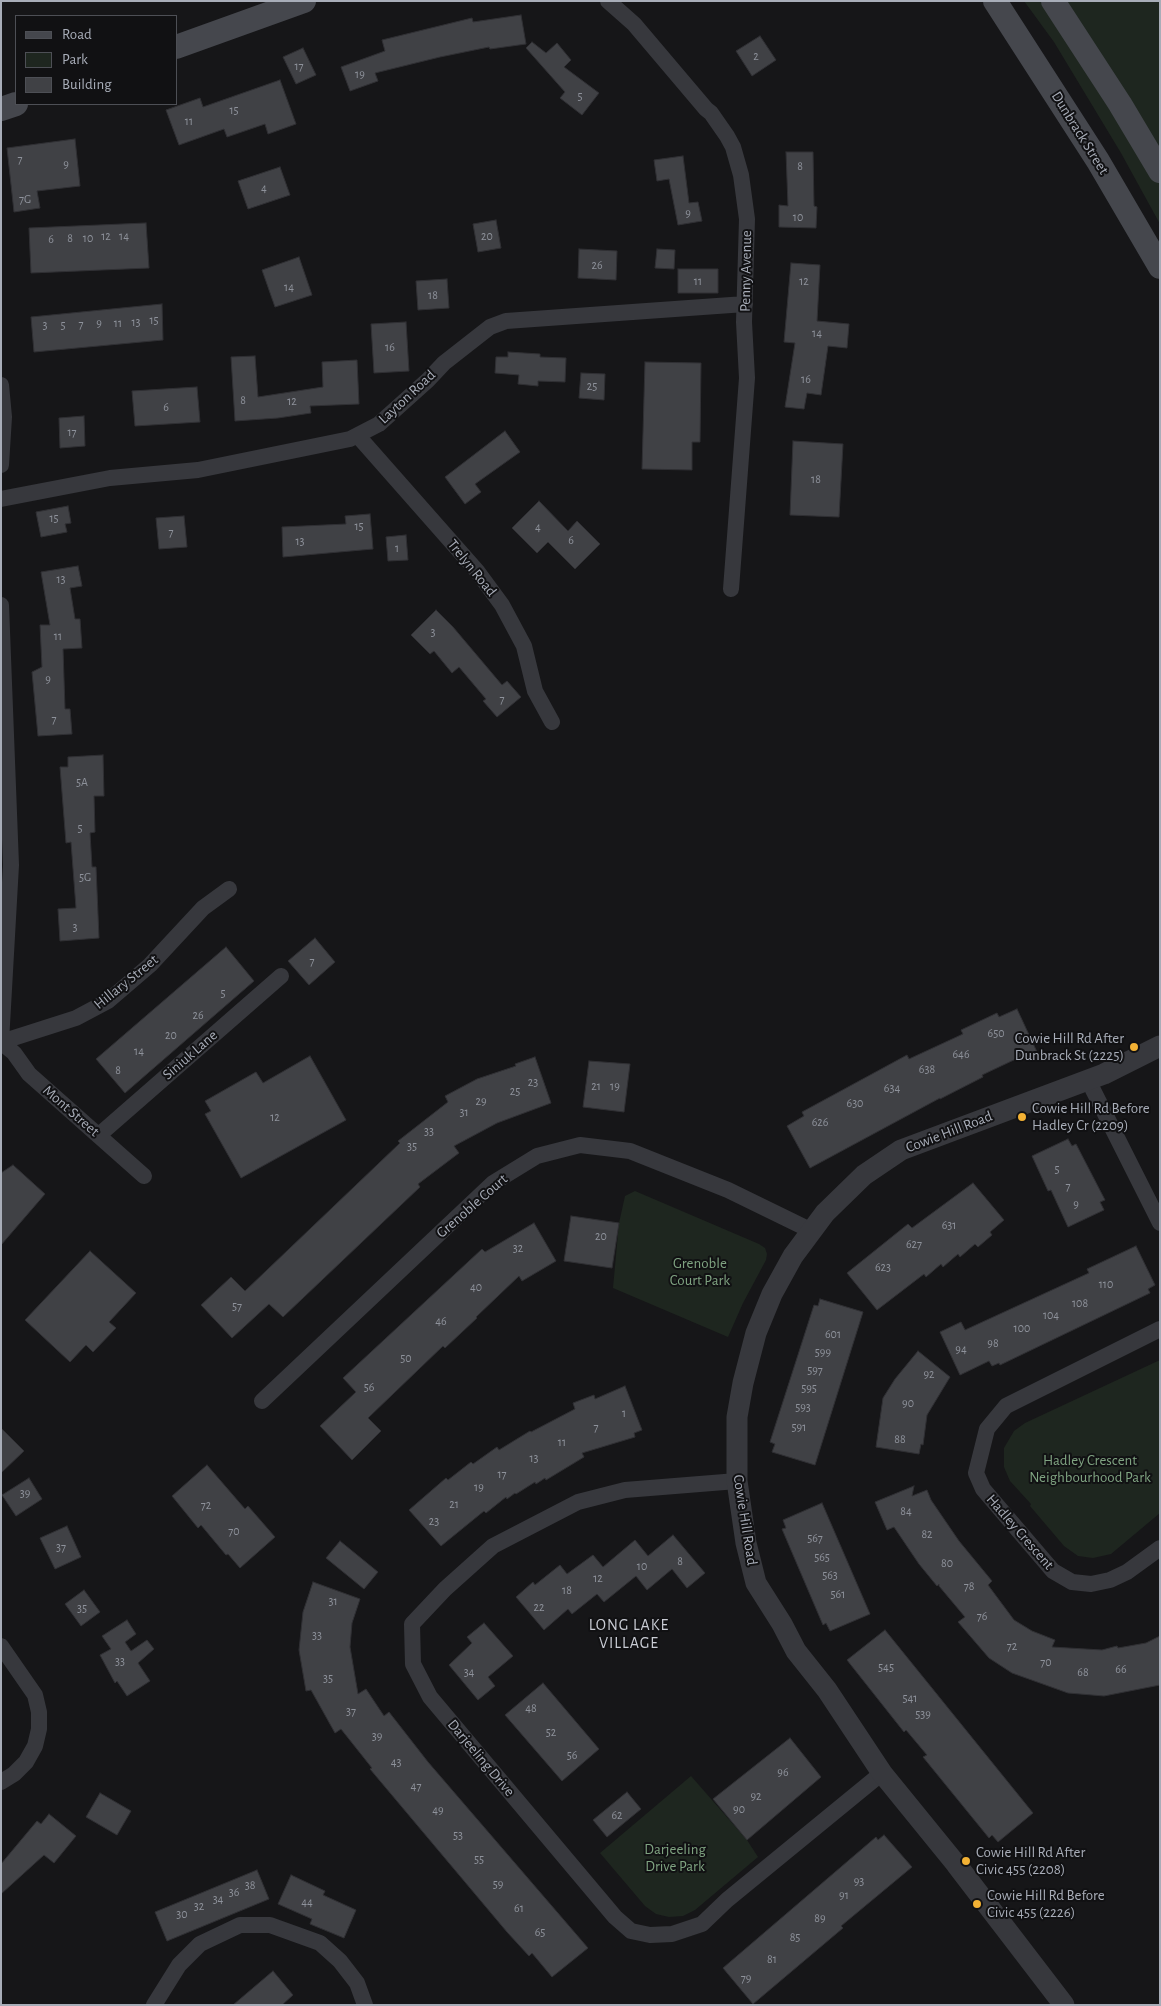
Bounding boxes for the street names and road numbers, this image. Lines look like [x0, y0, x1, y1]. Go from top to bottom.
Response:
street label: Dunbrack Street [1047, 88, 1113, 178]
street label: Penny Avenue [736, 230, 756, 312]
street label: Layton Road [375, 366, 439, 428]
street label: Trelyn Road [444, 536, 500, 600]
street label: Hillary Street [90, 951, 162, 1013]
street label: Siniuk Lane [159, 1026, 221, 1084]
street label: Mont Street [39, 1082, 103, 1140]
street label: Cowie Hill Road [903, 1107, 995, 1157]
street label: Grenoble Court [433, 1170, 511, 1242]
street label: Cowie Hill Road [729, 1473, 761, 1567]
street label: Hadley Crescent [982, 1491, 1058, 1573]
street label: Darjeeling Drive [444, 1716, 518, 1800]

